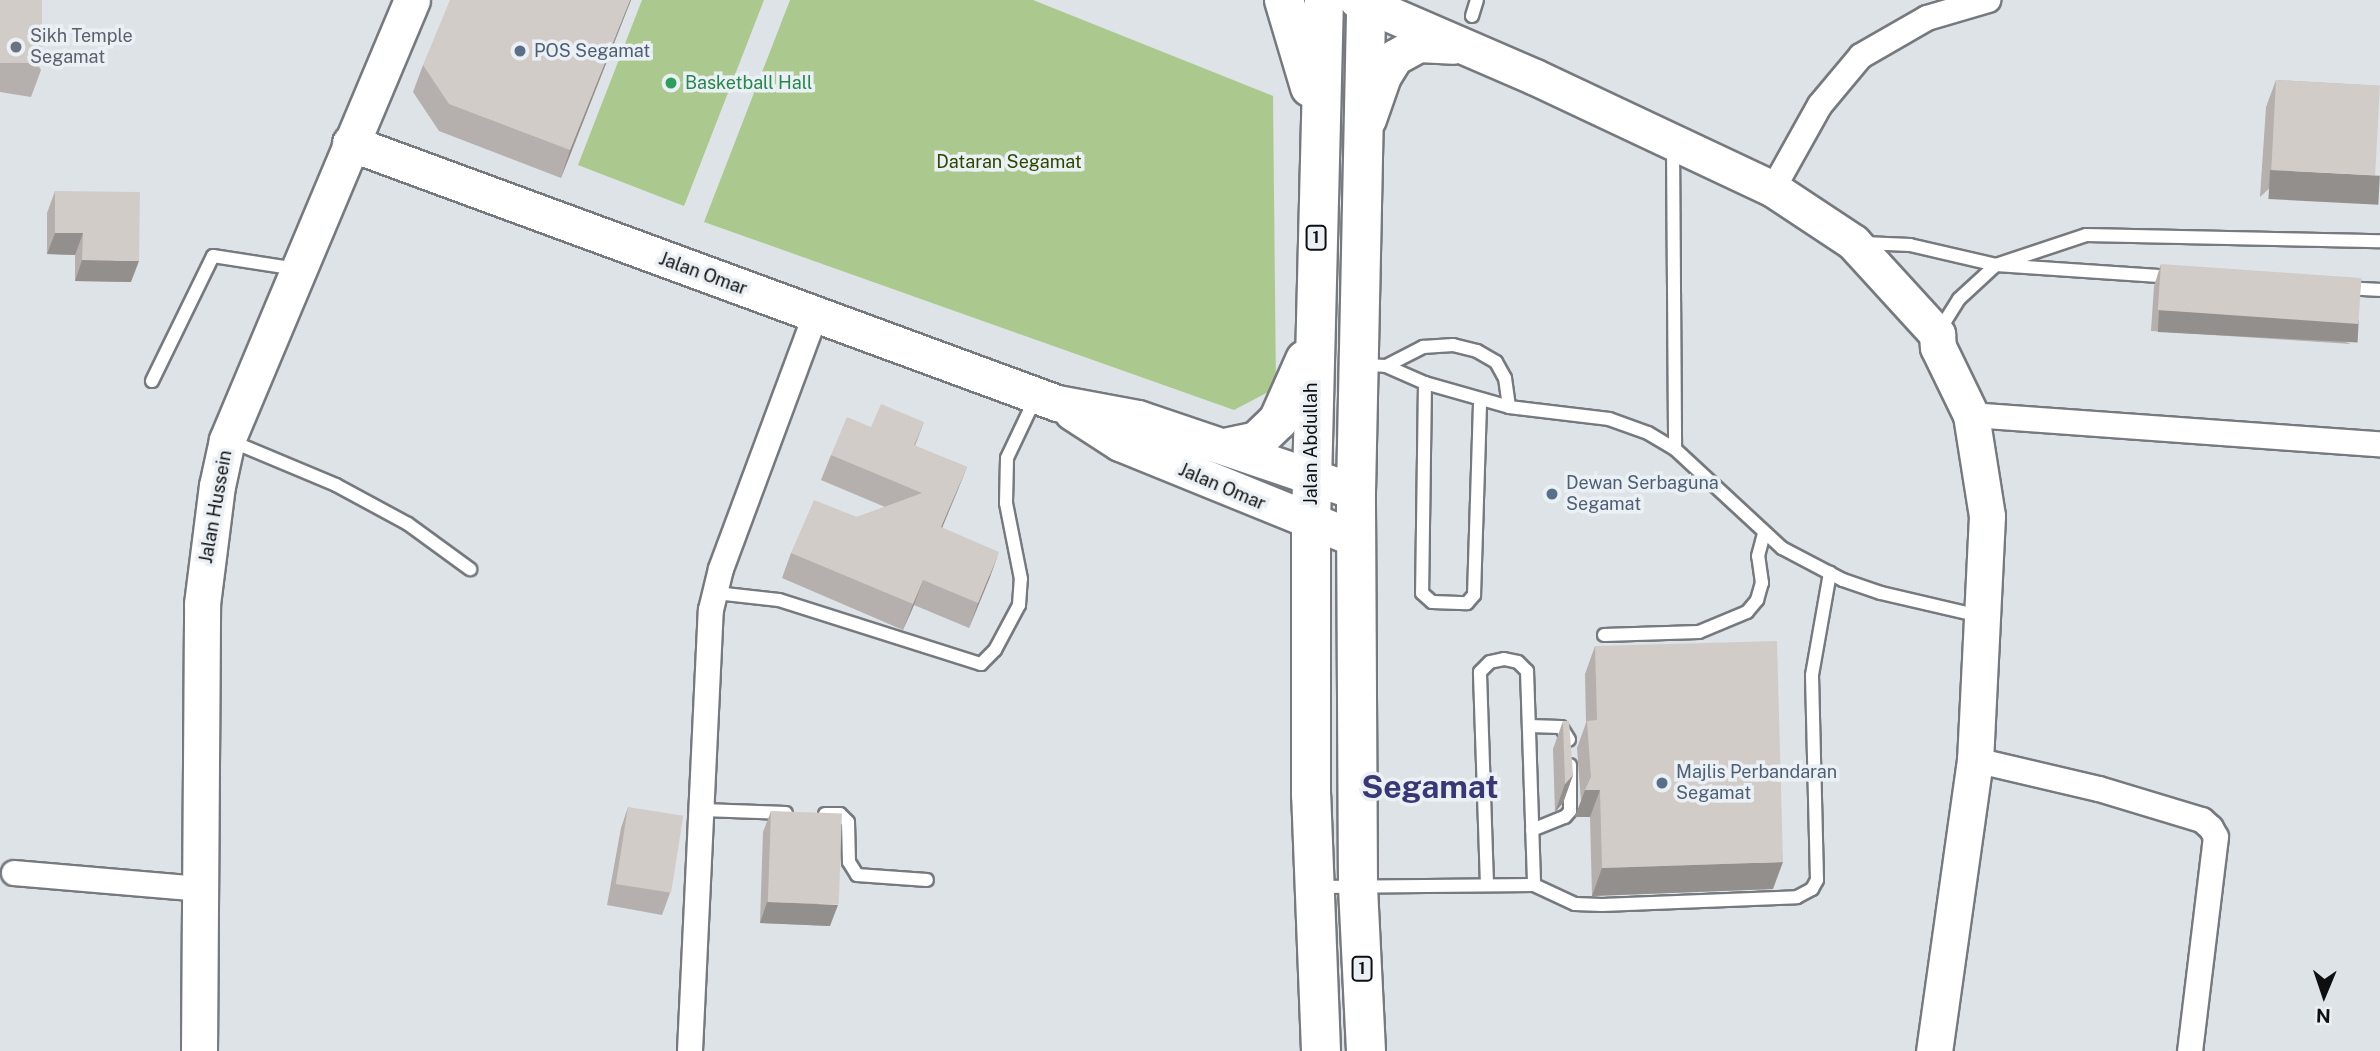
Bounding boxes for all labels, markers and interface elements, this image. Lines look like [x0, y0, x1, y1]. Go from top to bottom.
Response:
place label: Sikh Temple Segamat [30, 26, 133, 68]
marker: Sikh Temple Segamat [8, 39, 24, 55]
place label: POS Segamat [534, 40, 650, 62]
marker: POS Segamat [512, 43, 528, 59]
place label: Basketball Hall [685, 72, 812, 94]
marker: Basketball Hall [663, 75, 679, 91]
park label: Dataran Segamat [936, 151, 1082, 173]
road number: 1 [1306, 226, 1326, 250]
street label: Jalan Omar [656, 248, 750, 300]
street label: Jalan Abdullah [1300, 383, 1322, 505]
street label: Jalan Hussein [195, 449, 237, 565]
street label: Jalan Omar [1175, 459, 1269, 515]
place label: Dewan Serbaguna Segamat [1566, 473, 1719, 516]
marker: Dewan Serbaguna Segamat [1544, 486, 1560, 502]
place label: Majlis Perbandaran Segamat [1676, 762, 1837, 804]
district label: Segamat [1361, 768, 1499, 806]
marker: Majlis Perbandaran Segamat [1654, 775, 1670, 791]
road number: 1 [1352, 956, 1372, 981]
north arrow [2289, 960, 2359, 1030]
text: N [2315, 1005, 2331, 1027]

